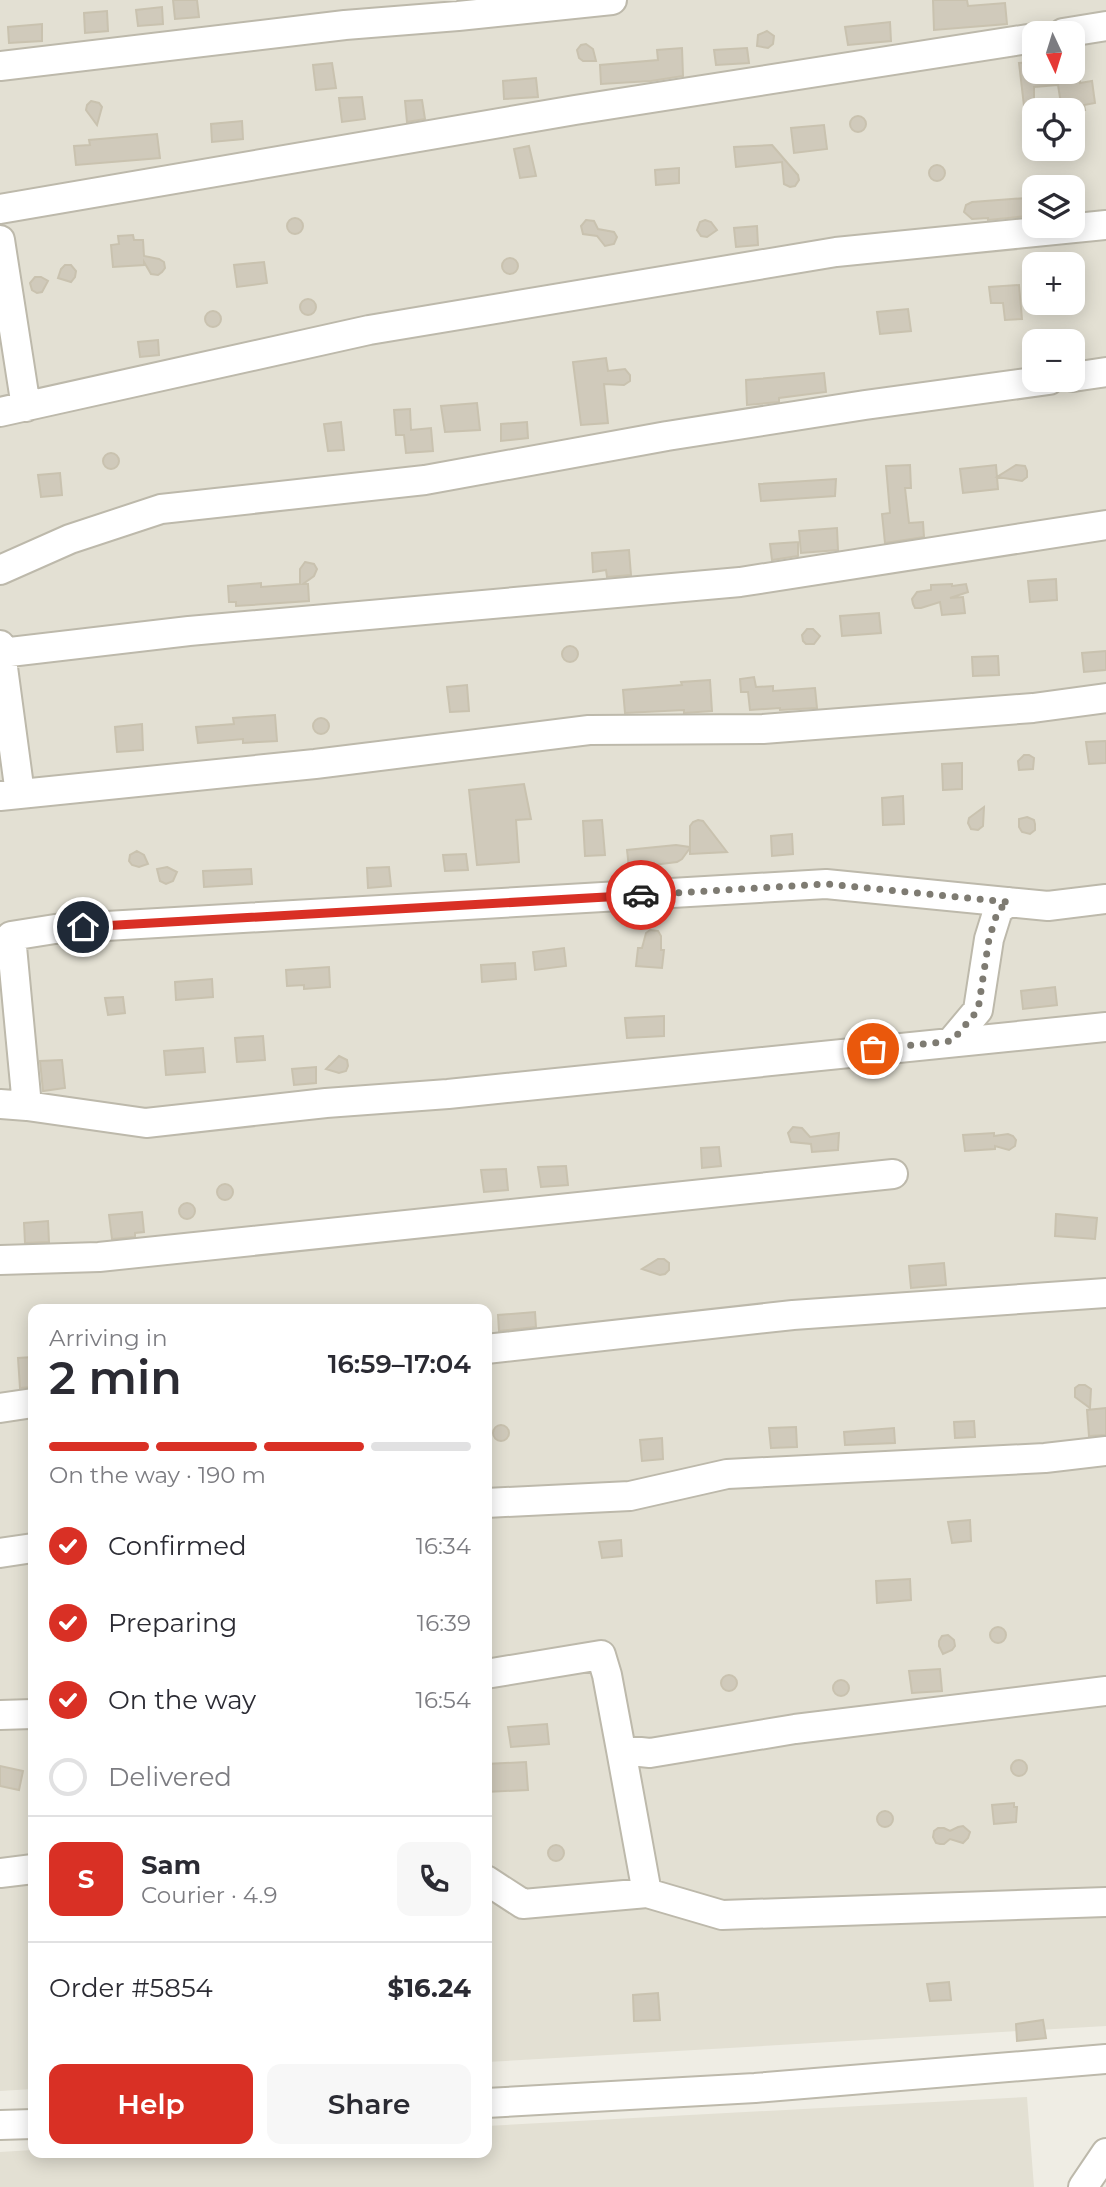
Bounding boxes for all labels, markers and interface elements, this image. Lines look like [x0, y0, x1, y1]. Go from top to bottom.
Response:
north arrow [1022, 21, 1085, 84]
map controls [1022, 21, 1085, 392]
button: locate [1022, 98, 1085, 161]
button: layers [1022, 175, 1085, 238]
button: + [1022, 252, 1085, 315]
button: − [1022, 329, 1085, 392]
courier [606, 860, 676, 930]
icon: car [622, 876, 660, 914]
pin [53, 897, 113, 957]
icon: home [64, 908, 102, 946]
pin [843, 1019, 903, 1079]
icon: bag [854, 1030, 892, 1068]
text: Arriving in [49, 1324, 168, 1352]
text: 16:59–17:04 [328, 1348, 471, 1380]
text: 2 min [49, 1349, 182, 1406]
text: On the way · 190 m [49, 1461, 266, 1489]
icon: check [49, 1527, 87, 1565]
text: Confirmed [108, 1530, 247, 1562]
text: 16:34 [416, 1532, 471, 1560]
icon: check [49, 1604, 87, 1642]
text: Preparing [108, 1607, 237, 1639]
text: 16:39 [417, 1609, 471, 1637]
icon: check [49, 1681, 87, 1719]
text: On the way [108, 1684, 256, 1716]
text: 16:54 [416, 1686, 471, 1714]
text: Delivered [108, 1761, 232, 1793]
button: phone [397, 1842, 471, 1916]
text: Sam [141, 1849, 201, 1881]
text: S [78, 1863, 94, 1895]
text: Courier · 4.9 [141, 1881, 277, 1909]
text: Order #5854 [49, 1972, 213, 2004]
text: $16.24 [388, 1972, 471, 2004]
button: Help [49, 2064, 253, 2144]
button: Share [267, 2064, 471, 2144]

